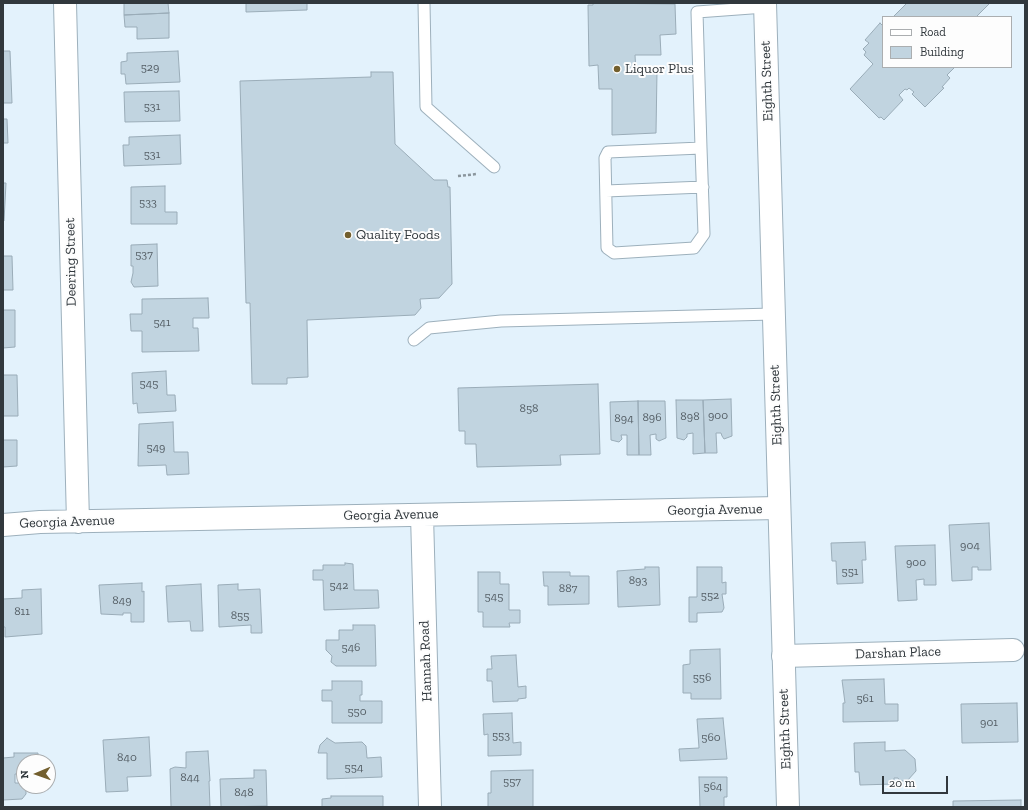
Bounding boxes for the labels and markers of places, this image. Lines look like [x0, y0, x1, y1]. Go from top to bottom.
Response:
place label: Liquor Plus [625, 61, 694, 77]
marker: Liquor Plus [612, 64, 622, 74]
place label: Quality Foods [356, 227, 440, 243]
marker: Quality Foods [343, 230, 353, 240]

